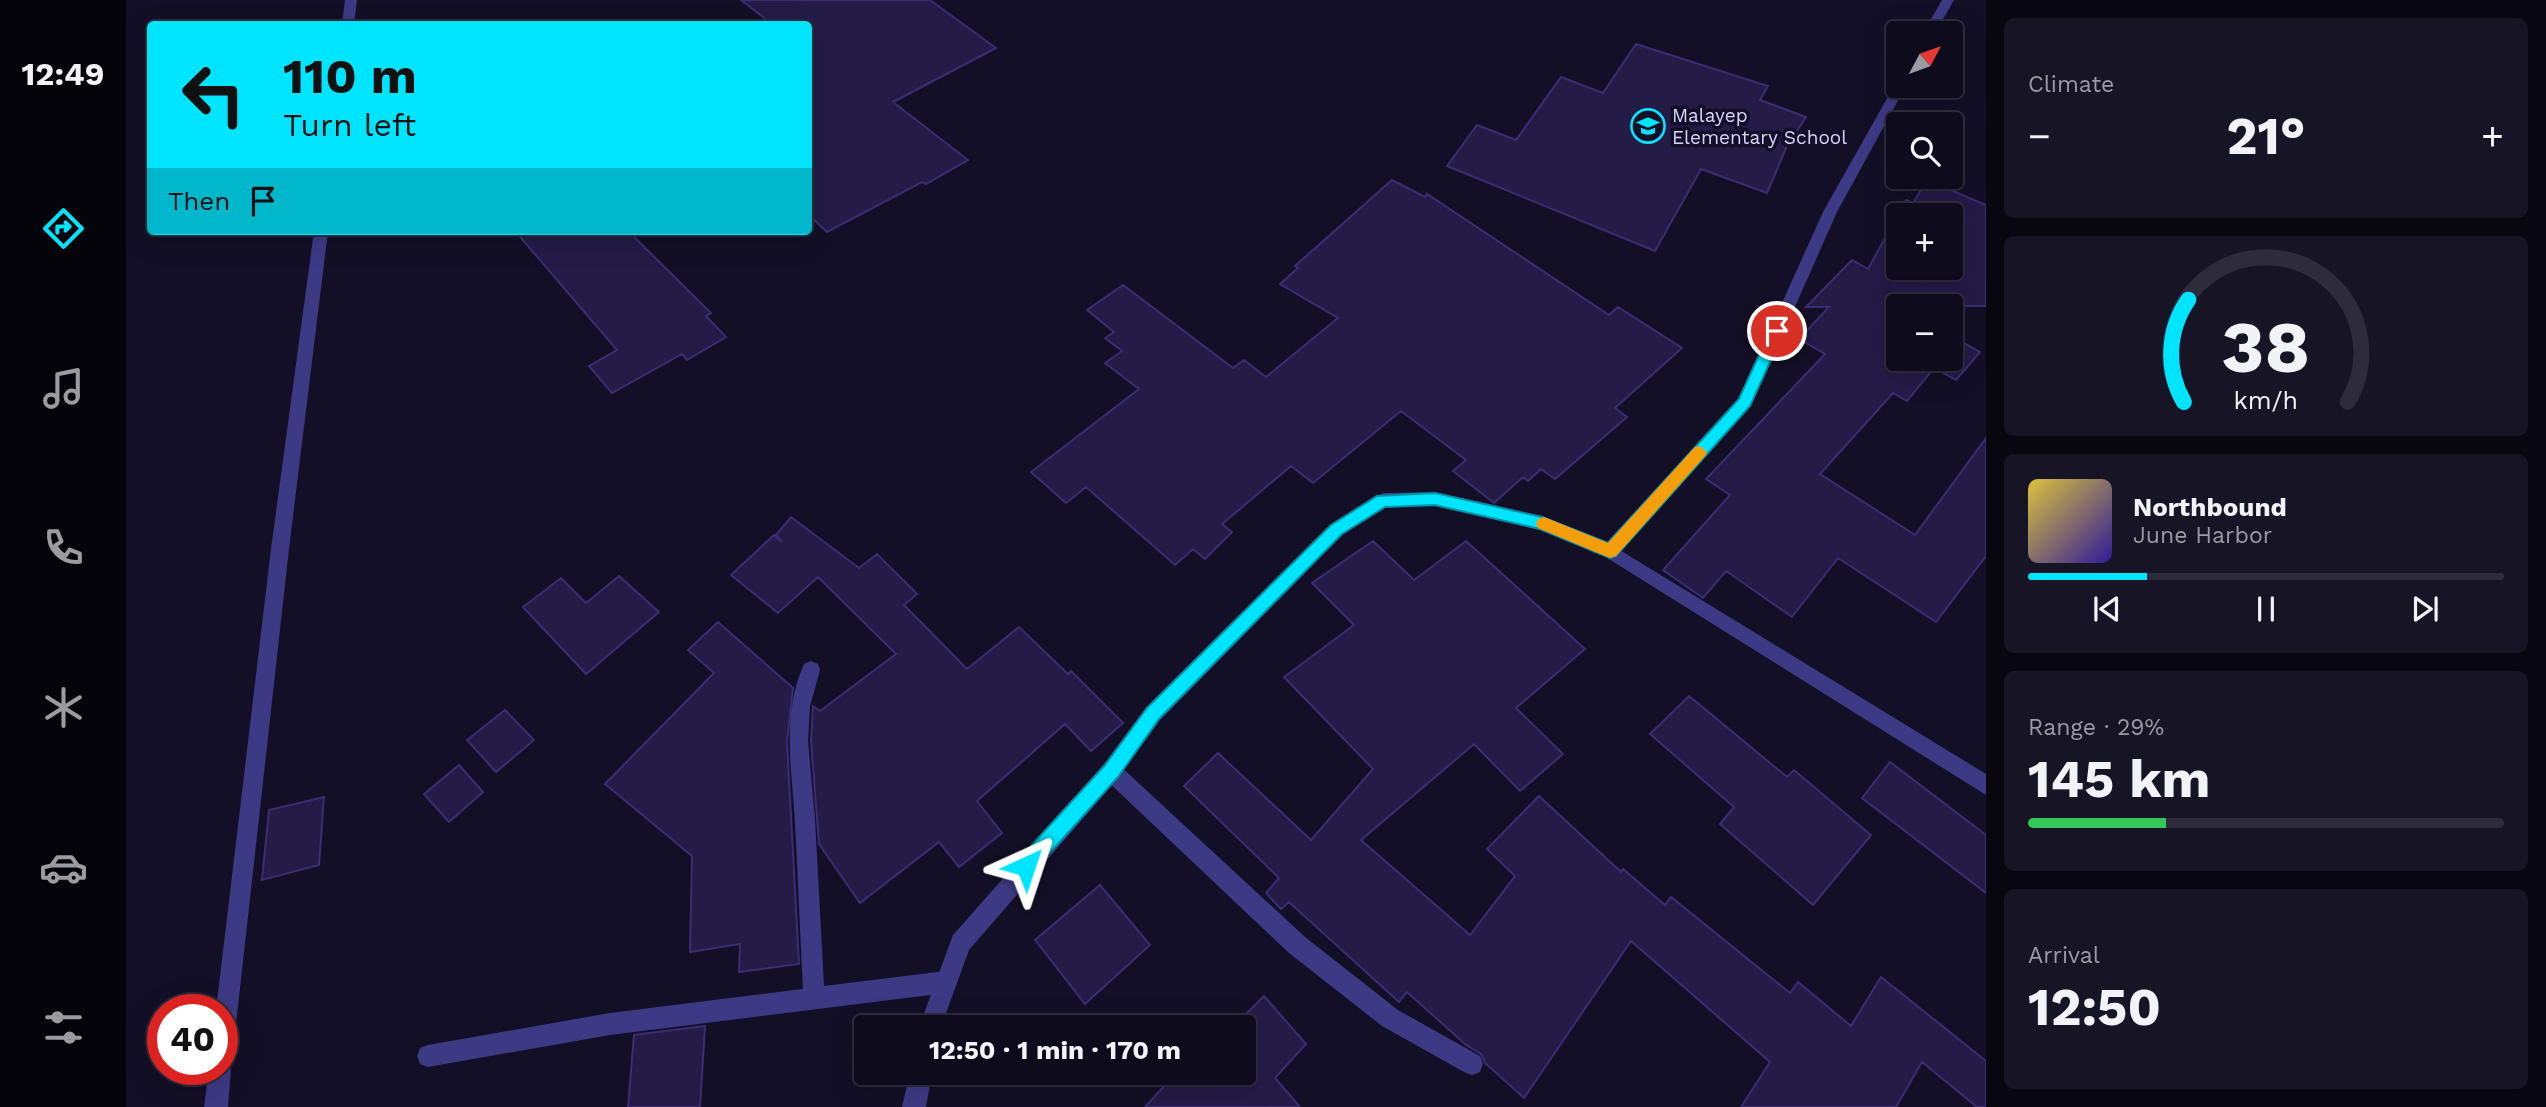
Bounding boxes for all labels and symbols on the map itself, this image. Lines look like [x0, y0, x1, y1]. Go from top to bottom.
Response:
north arrow [1886, 21, 1964, 98]
place label: Malayep Elementary School [1672, 104, 1847, 149]
school or university icon: Malayep Elementary School [1629, 107, 1667, 145]
pin [1747, 301, 1807, 361]
position arrow [989, 829, 1063, 903]
speed limit sign: 40 [147, 994, 238, 1085]

